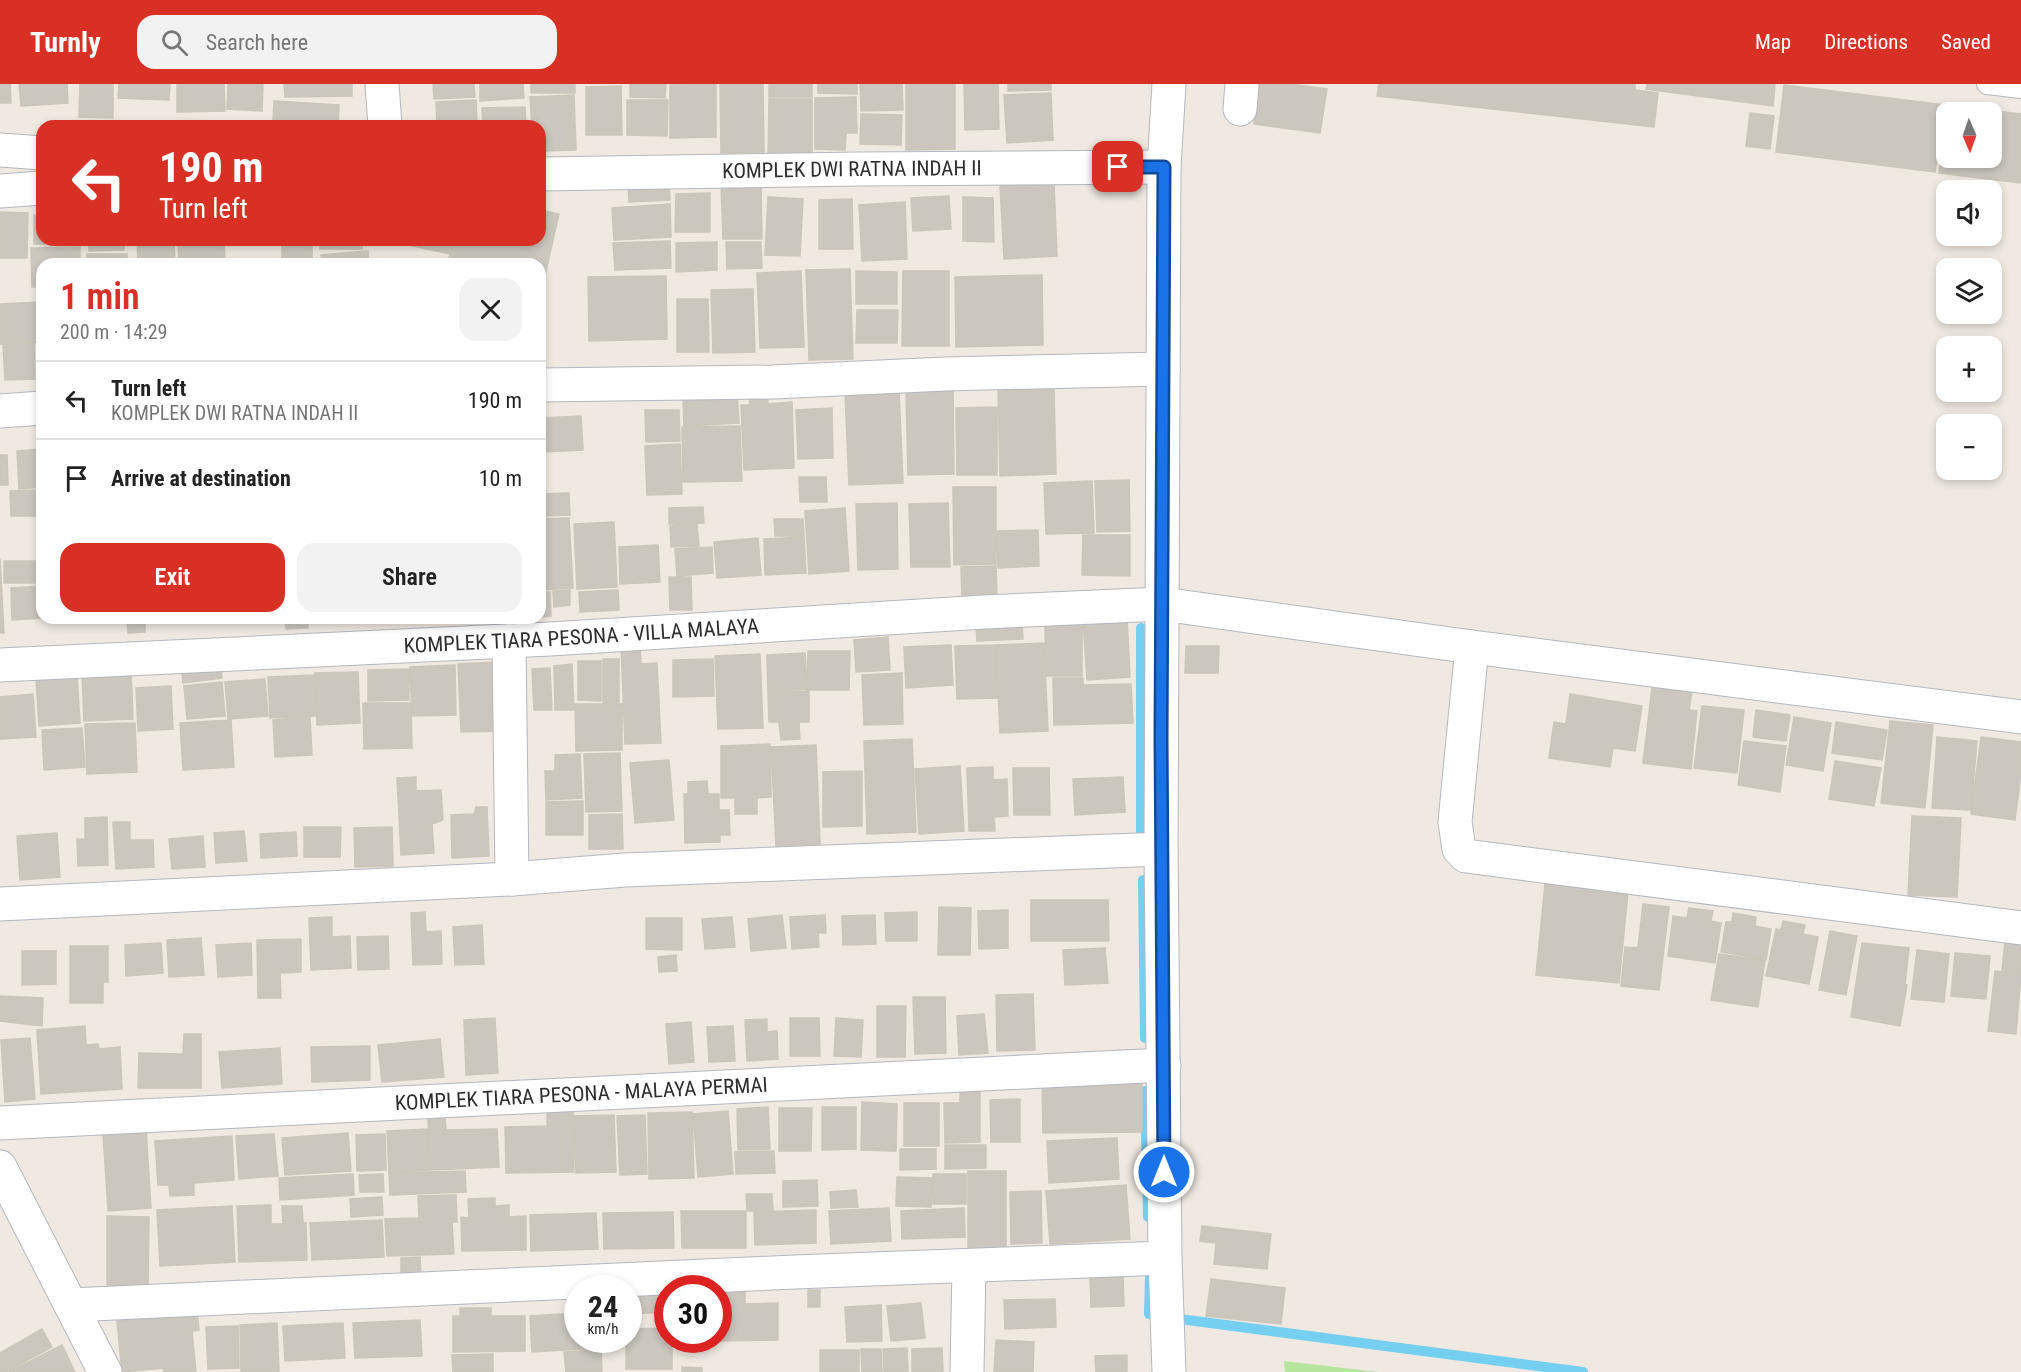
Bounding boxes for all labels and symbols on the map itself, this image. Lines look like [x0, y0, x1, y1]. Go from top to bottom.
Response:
north arrow [1936, 102, 2002, 168]
pin [1092, 141, 1143, 192]
street label: KOMPLEK DWI RATNA INDAH II [722, 156, 982, 183]
street label: KOMPLEK TIARA PESONA - VILLA MALAYA [403, 614, 760, 658]
street label: KOMPLEK TIARA PESONA - MALAYA PERMAI [394, 1073, 768, 1115]
position arrow [1132, 1140, 1196, 1204]
speed limit sign: 30 [654, 1275, 732, 1353]

